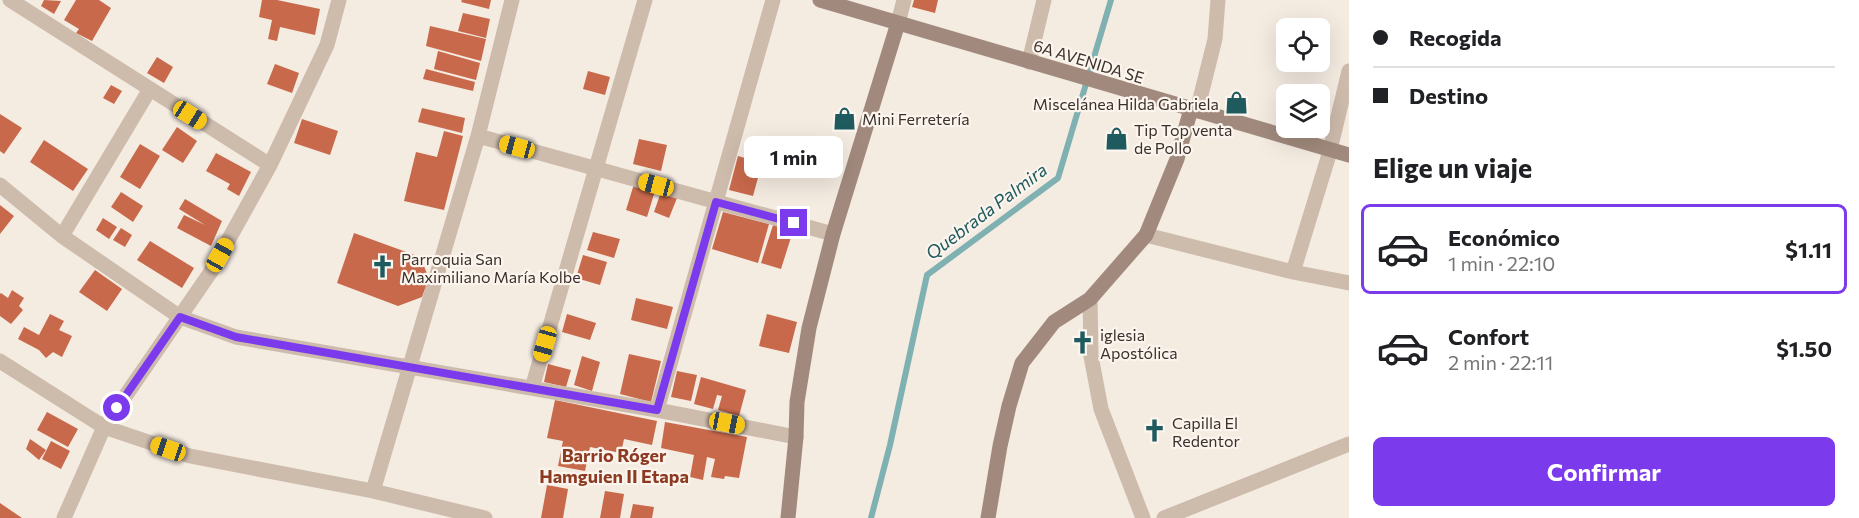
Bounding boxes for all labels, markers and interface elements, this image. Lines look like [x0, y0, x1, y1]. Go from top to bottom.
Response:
map controls [1276, 18, 1330, 138]
button: locate [1276, 18, 1330, 72]
text: Recogida [1409, 24, 1501, 51]
street label: 6A AVENIDA SE [1031, 35, 1147, 87]
text: Destino [1409, 82, 1488, 109]
button: layers [1276, 84, 1330, 138]
shop icon: Miscelánea Hilda Gabriela [1224, 90, 1250, 116]
place label: Miscelánea Hilda Gabriela [1033, 94, 1219, 113]
car [170, 98, 210, 132]
shop icon: Mini Ferretería [831, 105, 857, 131]
place label: Mini Ferretería [862, 109, 970, 128]
place label: Tip Top venta de Pollo [1134, 120, 1232, 157]
shop icon: Tip Top venta de Pollo [1103, 125, 1129, 151]
car [497, 134, 537, 160]
callout: 1 min [744, 136, 844, 178]
text: 1 min [770, 145, 817, 169]
text: Elige un viaje [1373, 151, 1532, 184]
water label: Quebrada Palmira [921, 158, 1051, 264]
car [636, 172, 676, 198]
route end [780, 209, 807, 236]
icon: car [1376, 222, 1430, 276]
text: Económico [1448, 224, 1560, 251]
car [203, 235, 237, 275]
text: $1.11 [1785, 236, 1832, 263]
place label: Parroquia San Maximiliano María Kolbe [401, 249, 581, 286]
text: 1 min · 22:10 [1448, 251, 1555, 275]
church icon: Parroquia San Maximiliano María Kolbe [370, 254, 396, 280]
icon: car [1376, 321, 1430, 375]
text: Confort [1448, 323, 1529, 350]
car [531, 324, 559, 364]
place label: iglesia Apostólica [1100, 325, 1178, 362]
church icon: iglesia Apostólica [1069, 330, 1095, 356]
text: $1.50 [1776, 335, 1832, 362]
text: 2 min · 22:11 [1448, 350, 1553, 374]
route start [103, 394, 130, 421]
car [708, 411, 746, 435]
place label: Capilla El Redentor [1172, 413, 1240, 450]
church icon: Capilla El Redentor [1141, 418, 1167, 444]
car [148, 435, 188, 463]
button: Confirmar [1373, 437, 1835, 506]
district label: Barrio Róger Hamguien II Etapa [539, 444, 689, 487]

